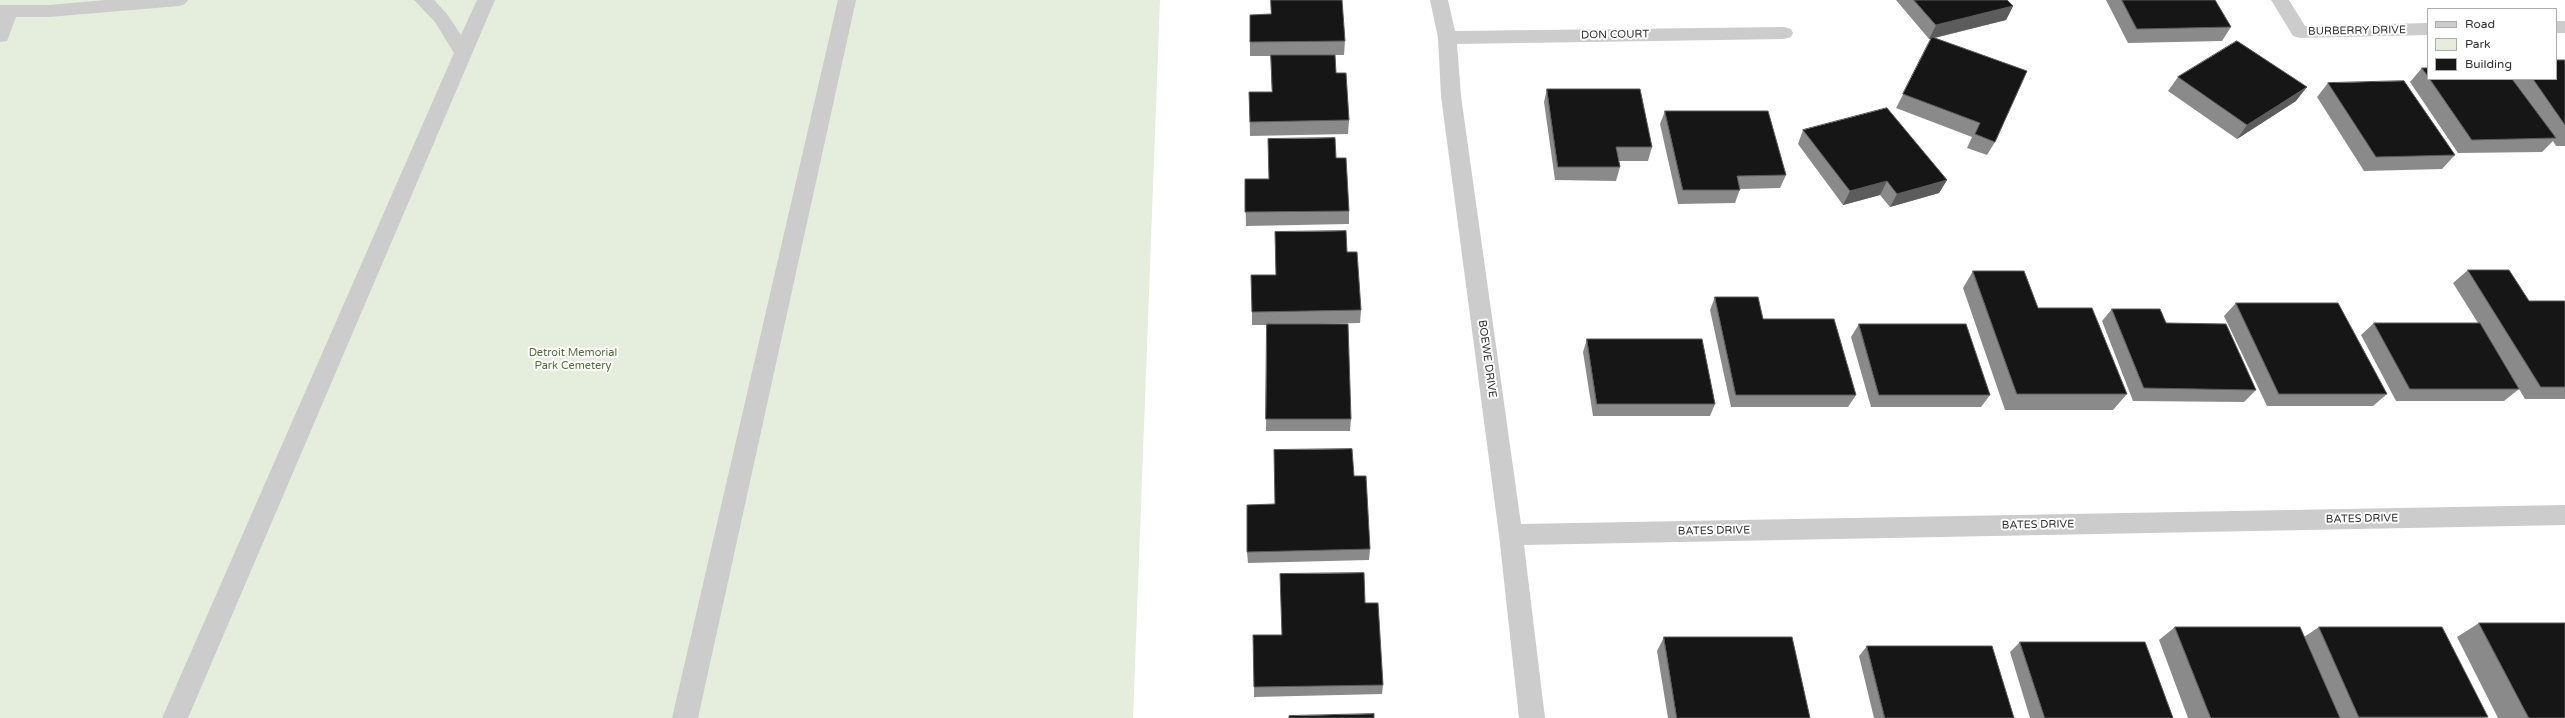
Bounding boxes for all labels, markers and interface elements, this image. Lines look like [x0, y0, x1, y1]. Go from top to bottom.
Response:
legend [2427, 8, 2557, 80]
text: Road [2465, 17, 2495, 31]
street label: BURBERRY DRIVE [2308, 24, 2406, 38]
street label: DON COURT [1581, 28, 1649, 42]
text: Park [2465, 37, 2491, 51]
text: Building [2465, 57, 2512, 71]
street label: BOEWE DRIVE [1475, 319, 1499, 399]
park label: Detroit Memorial Park Cemetery [529, 346, 617, 372]
street label: BATES DRIVE [2326, 512, 2398, 526]
street label: BATES DRIVE [2002, 518, 2074, 532]
street label: BATES DRIVE [1678, 524, 1750, 538]

